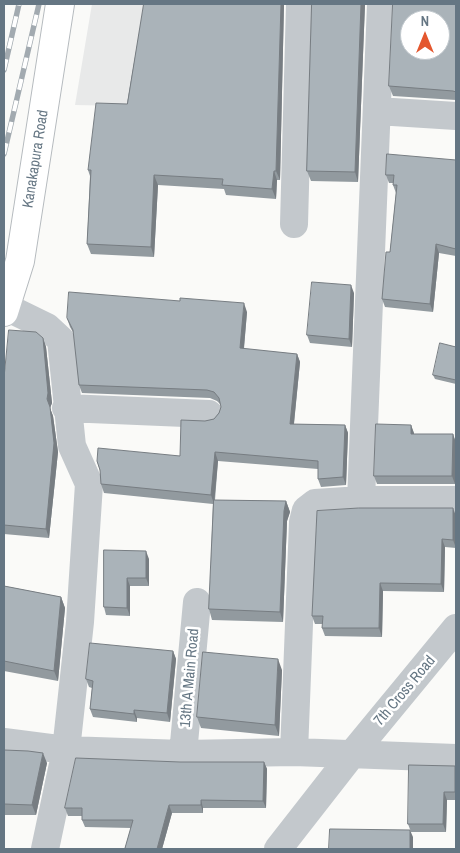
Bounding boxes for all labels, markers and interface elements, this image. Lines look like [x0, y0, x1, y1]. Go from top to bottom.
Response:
north arrow [400, 10, 450, 60]
text: N [421, 12, 429, 30]
street label: Kanakapura Road [19, 109, 53, 209]
street label: 13th A Main Road [177, 628, 203, 728]
street label: 7th Cross Road [371, 652, 439, 730]

